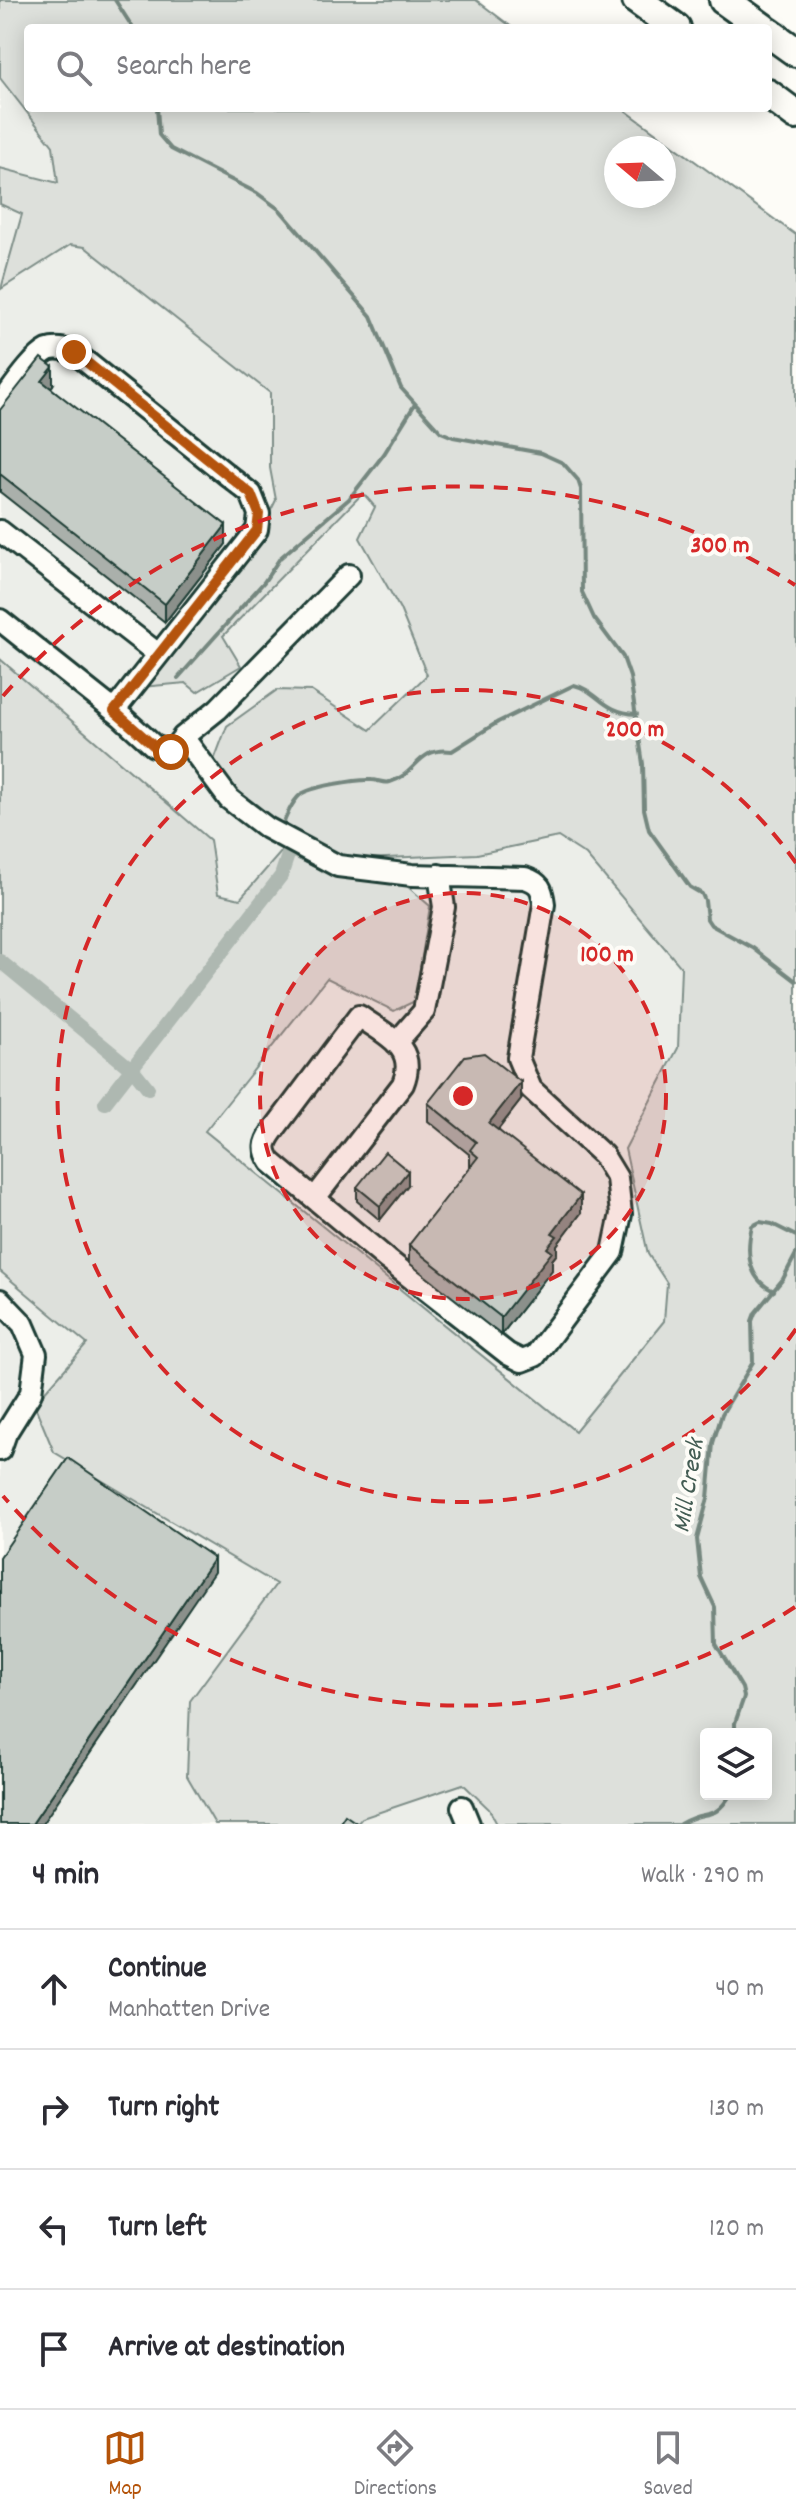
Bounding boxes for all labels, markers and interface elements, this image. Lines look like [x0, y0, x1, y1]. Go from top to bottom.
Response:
search box [24, 24, 772, 112]
icon: search [52, 46, 96, 90]
text: Search here [116, 47, 252, 90]
north arrow [604, 136, 676, 208]
route end [56, 334, 92, 370]
text: 300 m [691, 530, 749, 564]
text: 200 m [606, 714, 664, 748]
route start [153, 734, 189, 770]
text: 100 m [580, 939, 634, 973]
centre of rings [449, 1082, 477, 1110]
water label: Mill Creek [664, 1434, 716, 1535]
map controls [700, 1728, 772, 1800]
button: layers [700, 1728, 772, 1800]
text: 4 min [32, 1852, 99, 1901]
text: Walk · 290 m [641, 1858, 764, 1895]
text: Continue [108, 1949, 207, 1992]
icon: ahead [32, 1967, 76, 2011]
text: 40 m [715, 1971, 764, 2008]
text: Manhatten Drive [108, 1992, 270, 2029]
icon: right [32, 2087, 76, 2131]
text: Turn right [108, 2088, 219, 2131]
text: 130 m [709, 2091, 764, 2128]
icon: left [32, 2207, 76, 2251]
text: Turn left [108, 2208, 207, 2251]
text: 120 m [709, 2211, 764, 2248]
icon: arrive [32, 2327, 76, 2371]
text: Arrive at destination [108, 2328, 345, 2371]
tab: Map [103, 2426, 147, 2505]
tab: Directions [354, 2426, 437, 2505]
tab: Saved [644, 2426, 693, 2505]

